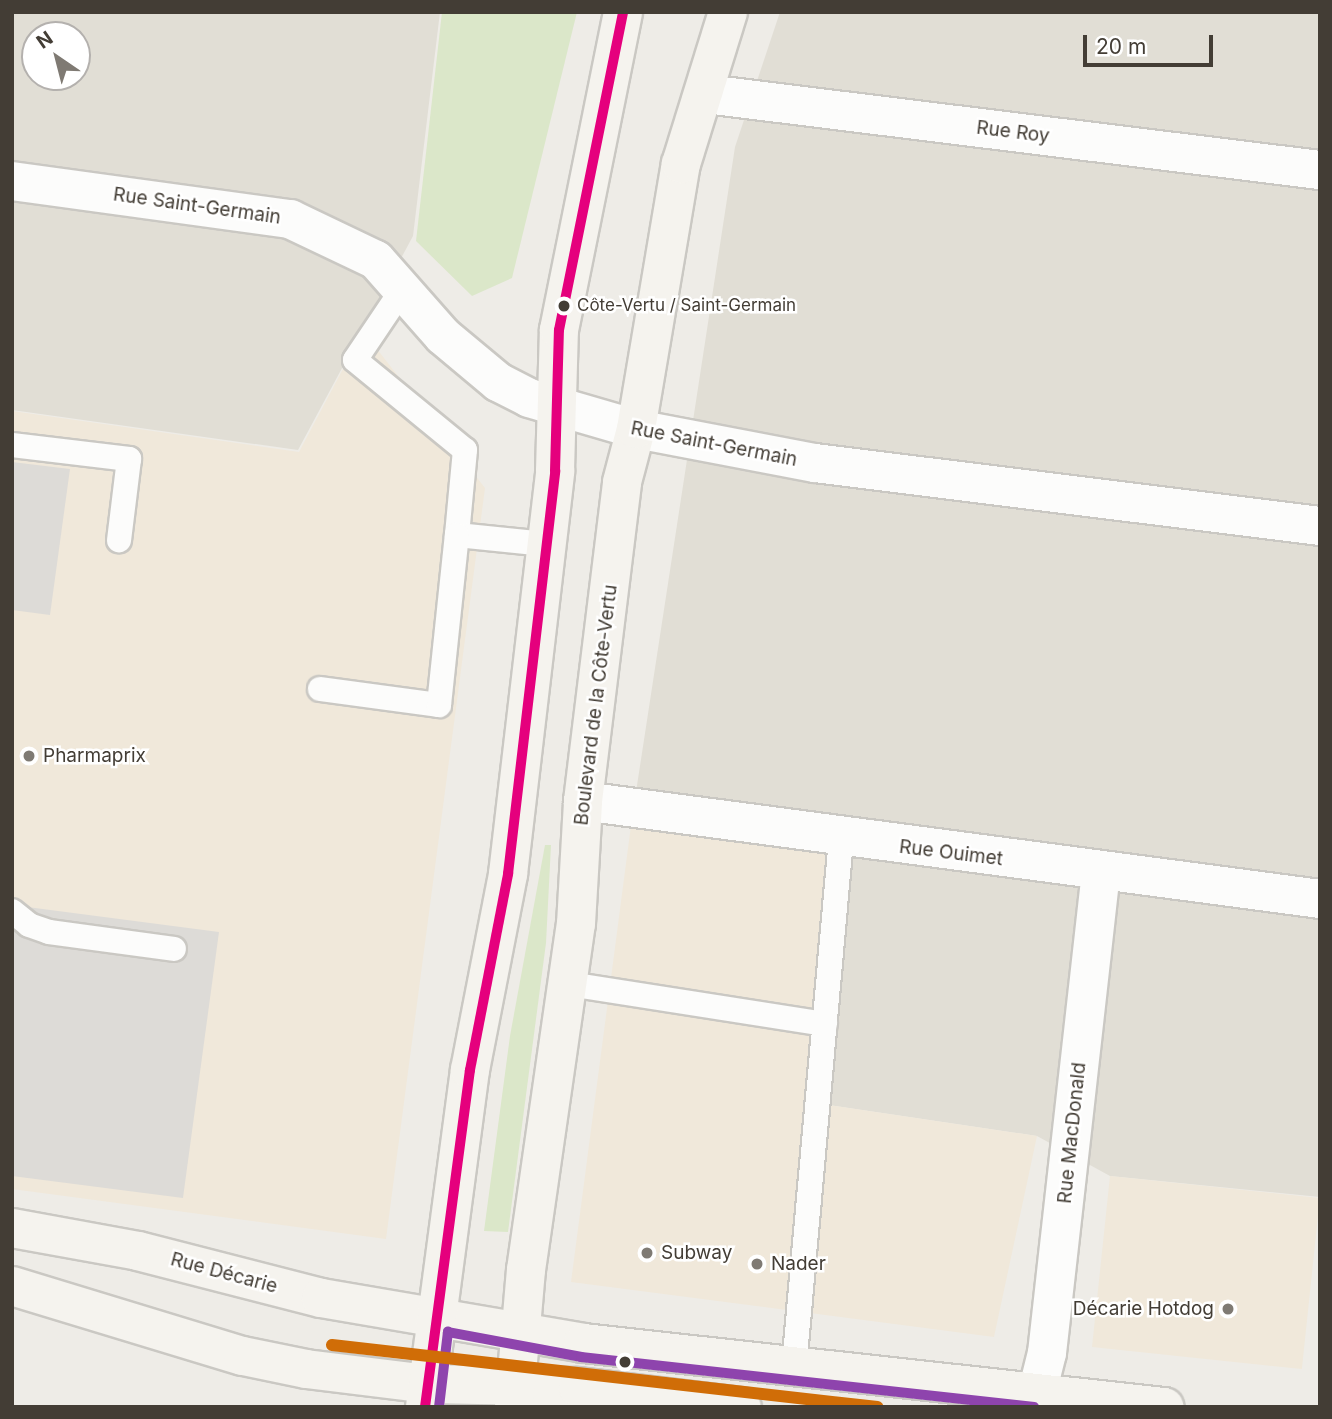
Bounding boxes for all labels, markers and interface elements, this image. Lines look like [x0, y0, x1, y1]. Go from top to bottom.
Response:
north arrow [21, 21, 91, 91]
scale bar [1087, 21, 1216, 65]
text: N [32, 26, 57, 54]
text: 20 m [1096, 34, 1146, 59]
street label: Rue Roy [975, 116, 1051, 148]
street label: Rue Saint-Germain [112, 183, 282, 229]
place label: Côte-Vertu / Saint-Germain [577, 296, 796, 316]
marker: Côte-Vertu / Saint-Germain [557, 299, 571, 313]
street label: Rue Saint-Germain [629, 417, 799, 471]
street label: Boulevard de la Côte-Vertu [570, 583, 622, 827]
place label: Pharmaprix [43, 745, 146, 767]
marker: Pharmaprix [21, 748, 37, 764]
street label: Rue Ouimet [898, 835, 1004, 871]
street label: Rue MacDonald [1053, 1061, 1091, 1205]
place label: Subway [661, 1242, 732, 1264]
marker: Subway [639, 1245, 655, 1261]
street label: Rue Décarie [168, 1248, 280, 1298]
place label: Nader [771, 1253, 826, 1275]
marker: Nader [749, 1256, 765, 1272]
place label: Décarie Hotdog [1073, 1298, 1214, 1320]
marker: Décarie Hotdog [1220, 1301, 1236, 1317]
unlabelled marker [618, 1355, 632, 1369]

